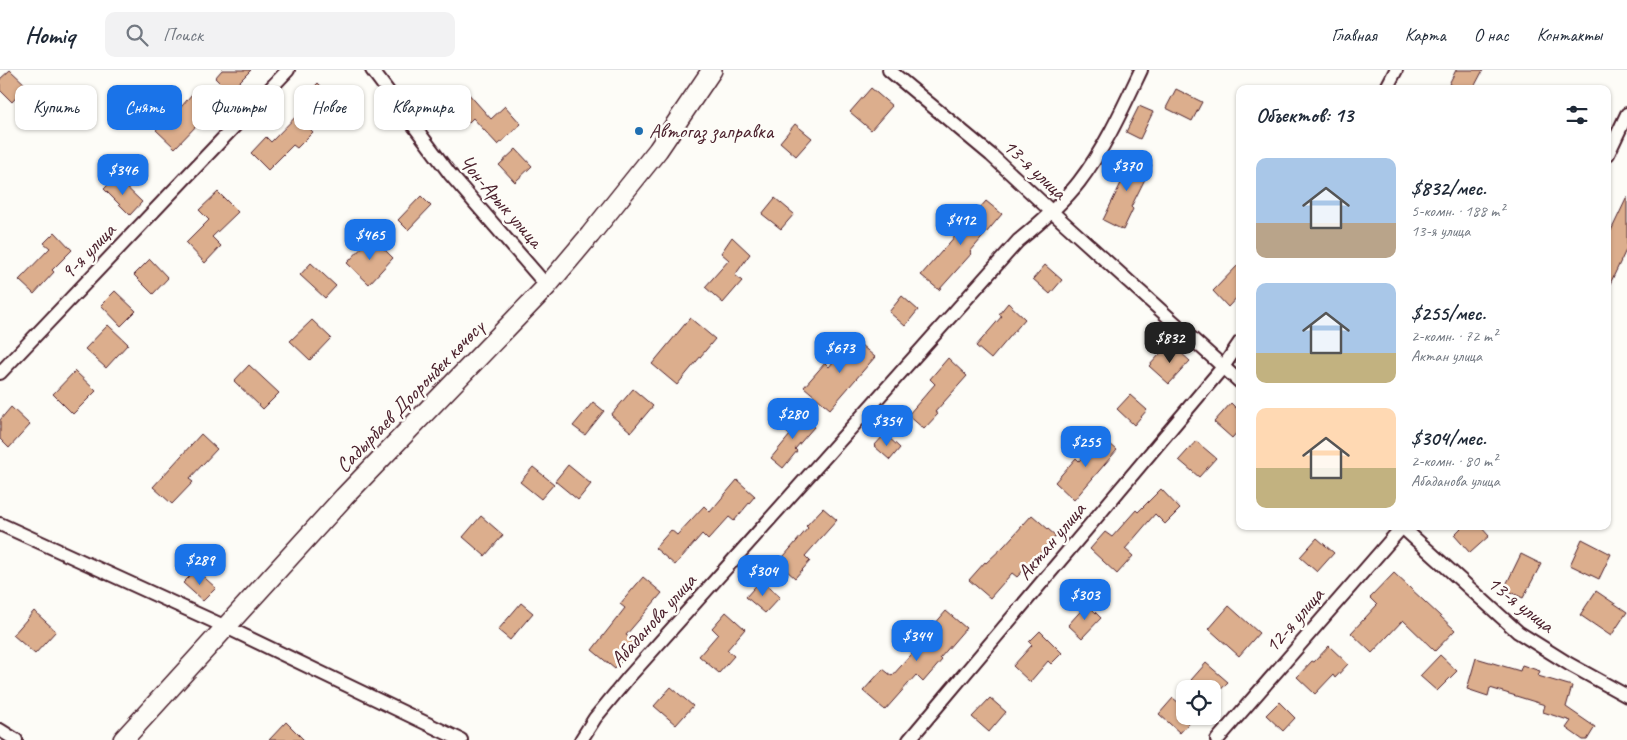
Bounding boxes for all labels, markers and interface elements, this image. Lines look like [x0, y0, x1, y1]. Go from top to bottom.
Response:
search box [105, 12, 455, 57]
text: Homiq [25, 20, 75, 50]
icon: search [123, 21, 151, 49]
text: Поиск [163, 23, 203, 47]
text: Главная [1332, 24, 1377, 46]
text: Карта [1405, 24, 1446, 46]
text: О нас [1474, 24, 1509, 46]
text: Контакты [1537, 24, 1602, 46]
chip: Купить [15, 85, 97, 130]
chip: Снять [107, 85, 182, 130]
chip: Фильтры [192, 85, 284, 130]
chip: Новое [294, 85, 364, 130]
chip: Квартира [374, 85, 471, 130]
icon: filters [1563, 101, 1591, 129]
text: Объектов: 13 [1256, 102, 1353, 128]
place label: Автогаз заправка [649, 118, 775, 145]
marker: Автогаз заправка [633, 125, 645, 137]
street label: 13-я улица [998, 133, 1074, 206]
street label: Чон-Арык улица [453, 149, 550, 255]
pin: $370 [1097, 150, 1157, 192]
pin: $346 [93, 154, 153, 196]
text: $370 [1113, 156, 1141, 176]
text: $346 [108, 160, 138, 180]
text: $832/мес. [1411, 175, 1486, 201]
icon: home [1296, 178, 1356, 238]
text: 5-комн. · 188 m² [1411, 201, 1504, 221]
pin: $412 [931, 204, 991, 246]
text: $412 [947, 210, 975, 230]
street label: 9-я улица [55, 216, 122, 285]
pin: $465 [340, 218, 400, 261]
text: 13-я улица [1411, 221, 1470, 241]
text: $465 [356, 225, 384, 245]
text: $255/мес. [1411, 300, 1486, 326]
icon: home [1296, 303, 1356, 363]
street label: Садырбаев Дооронбек көчөсү [330, 312, 491, 478]
pin: $832 [1140, 322, 1200, 364]
text: 2-комн. · 72 m² [1411, 326, 1497, 346]
text: $832 [1156, 328, 1184, 348]
pin: $673 [810, 332, 870, 374]
text: $673 [825, 338, 855, 358]
text: Актан улица [1411, 346, 1482, 366]
pin: $280 [763, 398, 823, 440]
text: $280 [779, 404, 807, 424]
pin: $354 [857, 404, 917, 447]
text: $354 [873, 411, 901, 431]
text: $304/мес. [1411, 425, 1486, 451]
pin: $255 [1056, 426, 1116, 468]
icon: home [1296, 428, 1356, 488]
text: $255 [1072, 432, 1100, 452]
text: 2-комн. · 80 m² [1411, 451, 1497, 471]
text: Абаданова улица [1411, 471, 1500, 491]
street label: Актан улица [1011, 496, 1092, 585]
pin: $289 [170, 544, 230, 586]
text: $289 [186, 550, 214, 570]
pin: $304 [733, 554, 793, 597]
text: $304 [749, 561, 777, 581]
street label: Абаданова улица [604, 567, 703, 672]
street label: 13-я улица [1482, 570, 1561, 639]
pin: $303 [1055, 578, 1115, 621]
street label: 12-я улица [1259, 581, 1330, 658]
text: $303 [1071, 585, 1099, 605]
pin: $344 [887, 620, 947, 662]
text: $344 [903, 626, 931, 646]
map controls [1176, 680, 1221, 725]
button: locate [1176, 680, 1221, 725]

